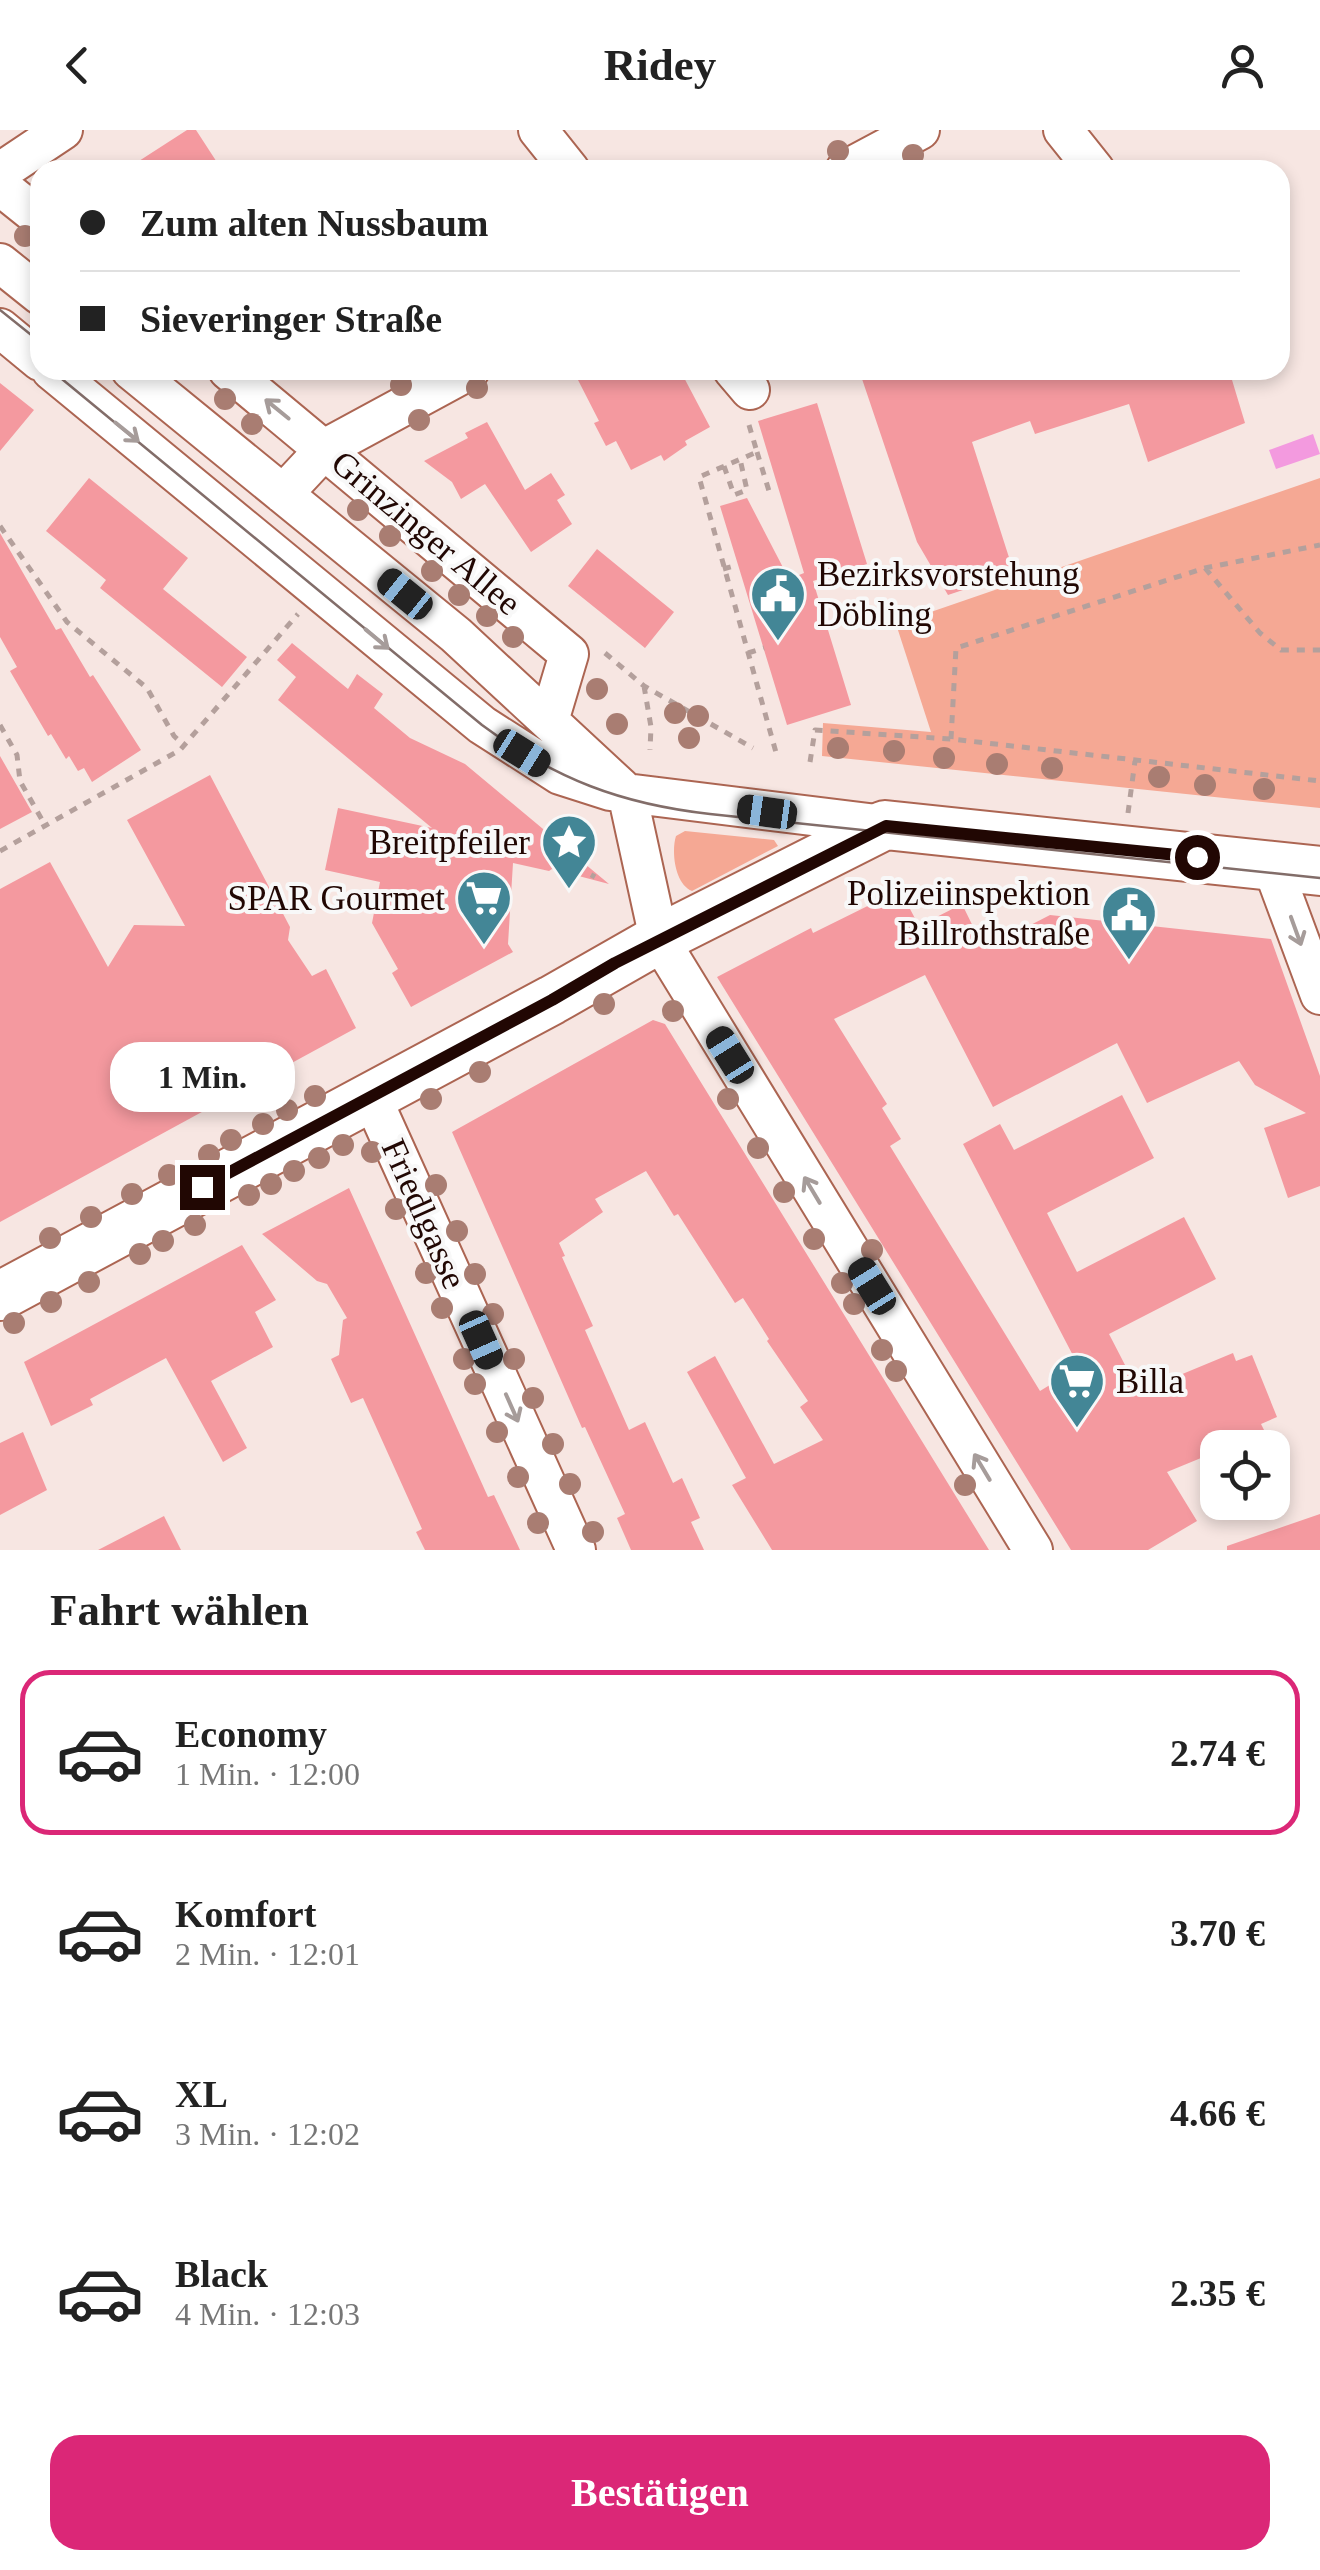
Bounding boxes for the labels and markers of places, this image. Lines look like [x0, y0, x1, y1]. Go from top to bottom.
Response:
place label: Bezirksvorstehung Döbling [817, 555, 1079, 634]
public building icon: Bezirksvorstehung Döbling [748, 564, 808, 643]
place icon: Breitpfeiler [539, 812, 599, 891]
place label: Breitpfeiler [369, 823, 530, 862]
supermarket icon: SPAR Gourmet [454, 868, 514, 947]
place label: Polizeiinspektion Billrothstraße [847, 874, 1090, 953]
place label: SPAR Gourmet [227, 879, 445, 918]
public building icon: Polizeiinspektion Billrothstraße [1099, 883, 1159, 962]
supermarket icon: Billa [1047, 1351, 1107, 1430]
place label: Billa [1116, 1362, 1185, 1401]

